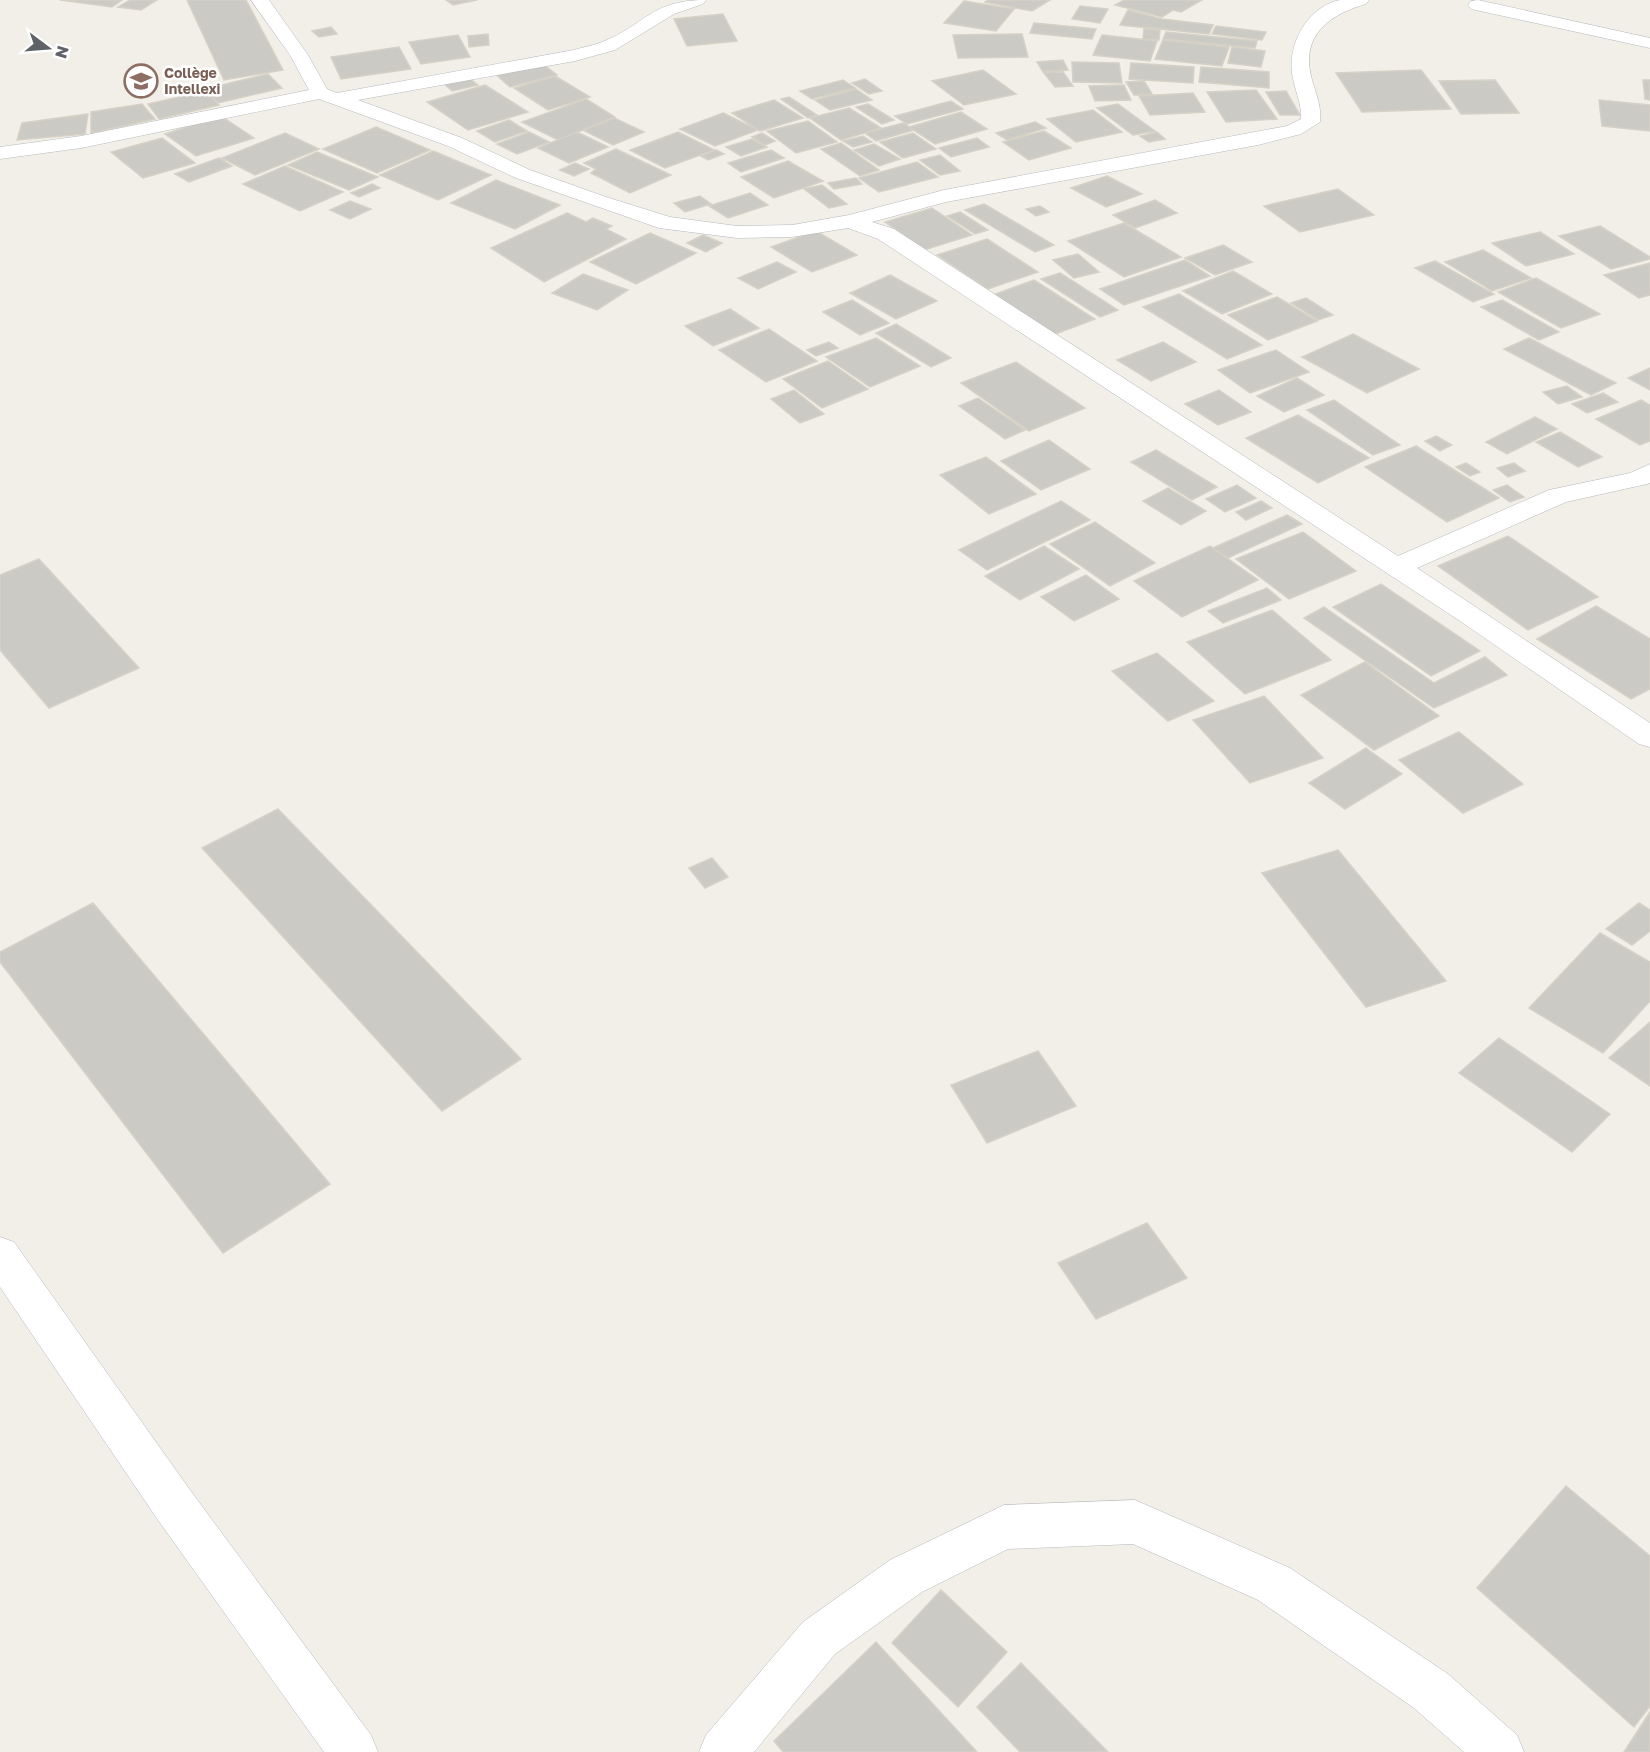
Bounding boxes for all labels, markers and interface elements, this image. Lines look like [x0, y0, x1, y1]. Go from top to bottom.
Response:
north arrow [18, 18, 78, 78]
text: N [51, 44, 74, 61]
school or university icon: Collège Intellexi [123, 63, 159, 99]
place label: Collège Intellexi [164, 64, 220, 97]

